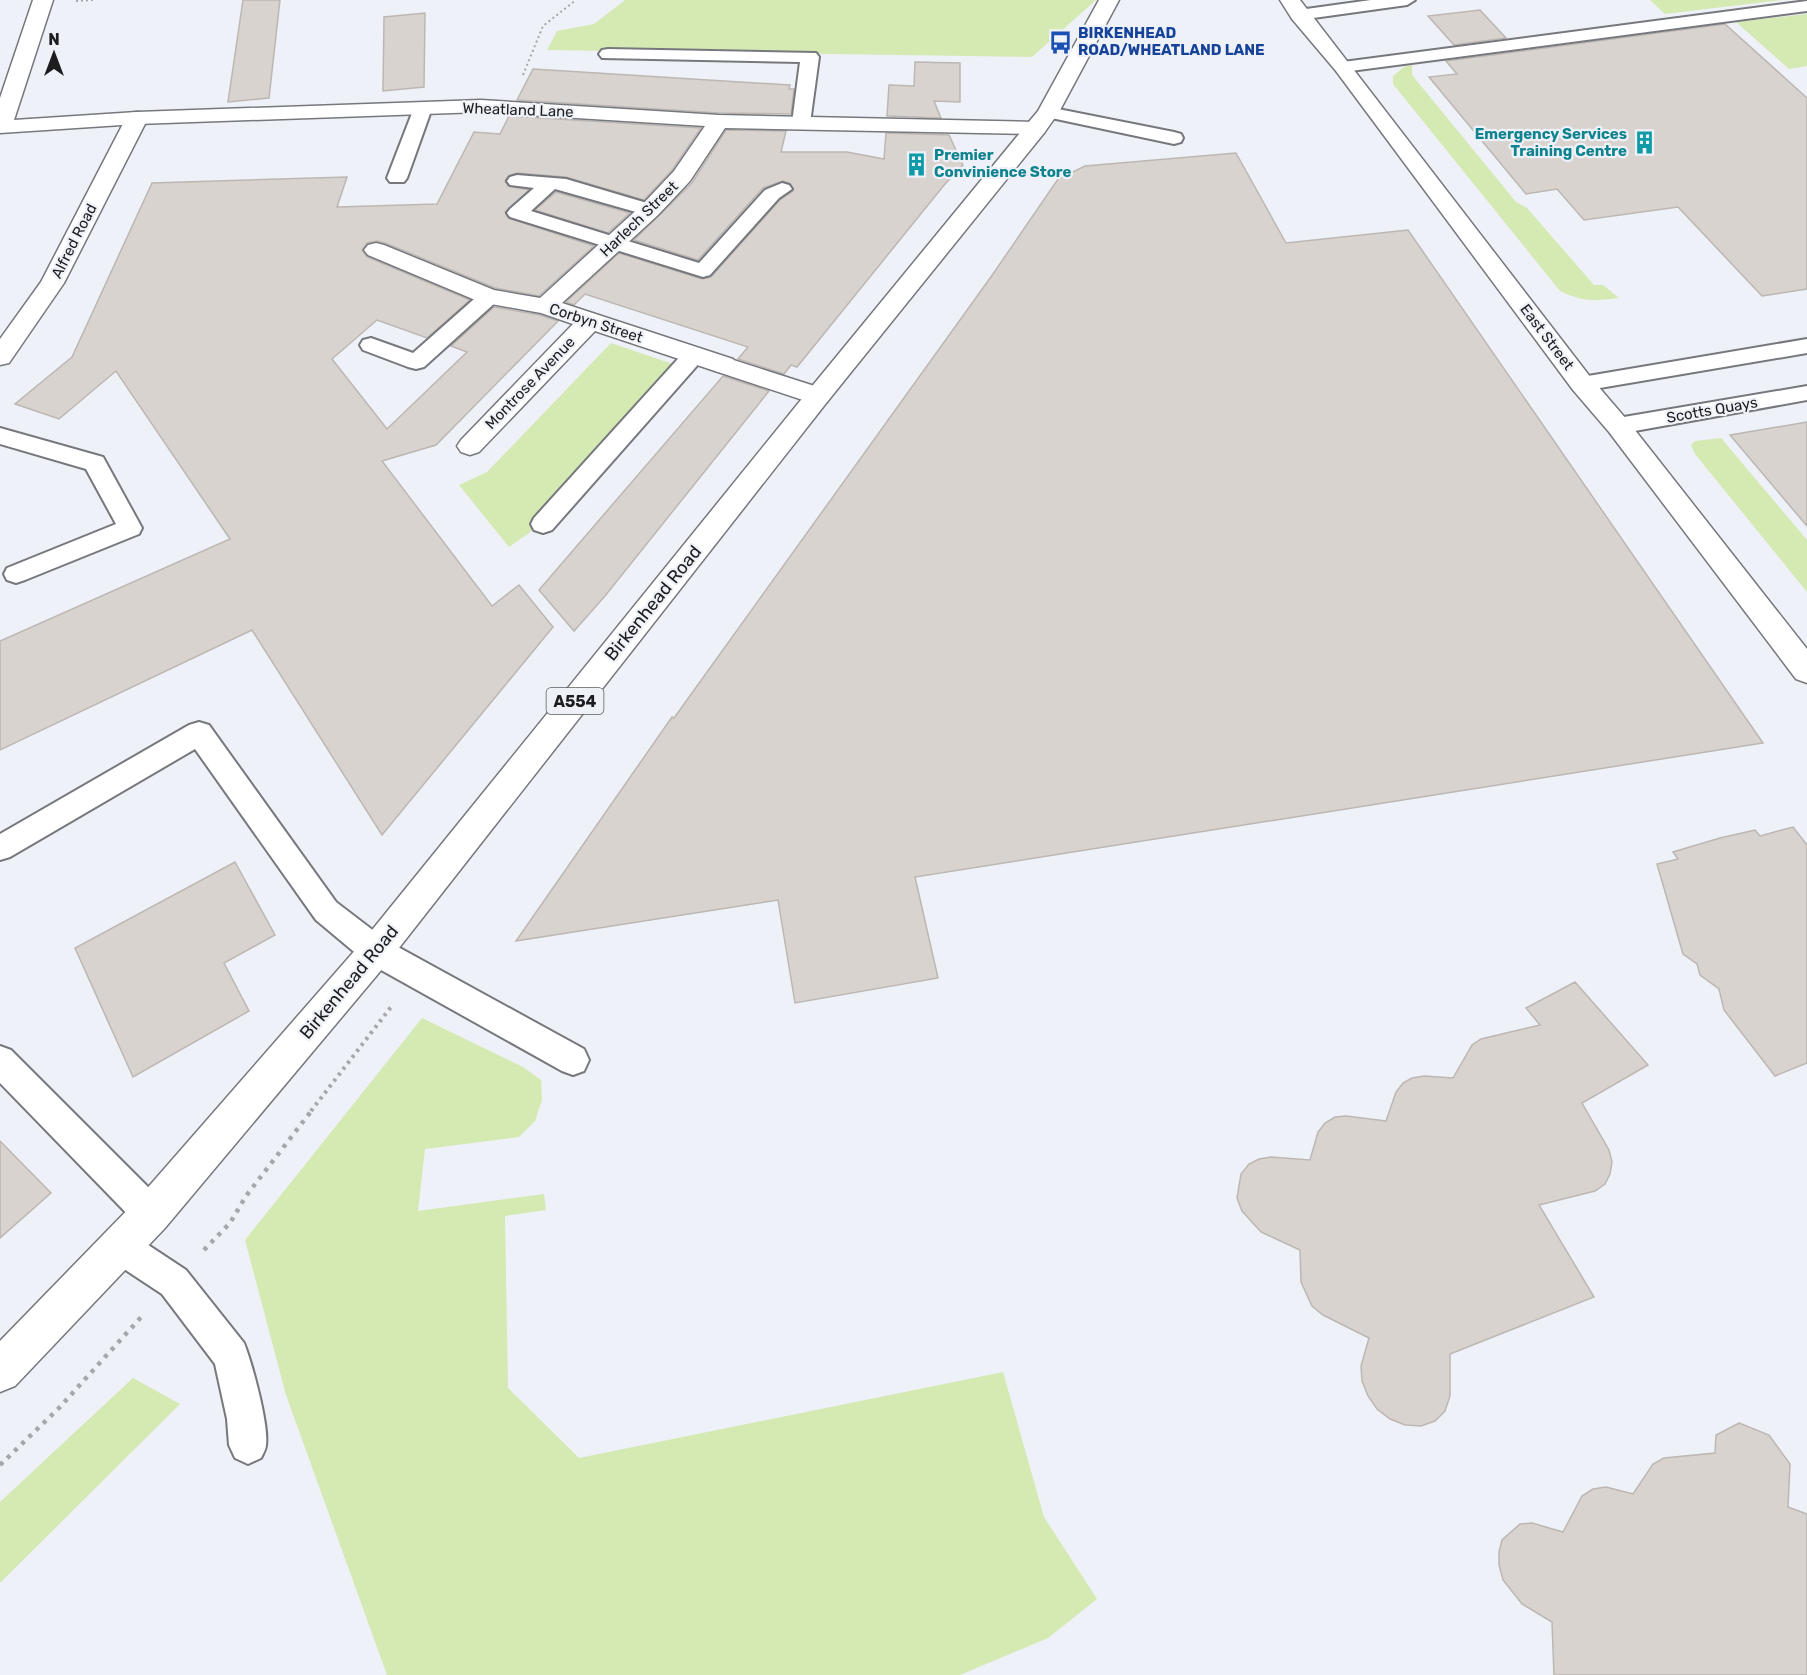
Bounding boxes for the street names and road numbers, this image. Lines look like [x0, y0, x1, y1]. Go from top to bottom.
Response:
street label: Wheatland Lane [462, 99, 574, 121]
street label: Harlech Street [596, 177, 682, 261]
street label: Alfred Road [47, 201, 101, 281]
street label: Corbyn Street [547, 299, 645, 347]
street label: East Street [1516, 300, 1578, 374]
street label: Montrose Avenue [481, 333, 579, 433]
street label: Scotts Quays [1665, 393, 1759, 427]
street label: Birkenhead Road [600, 541, 706, 665]
road number: A554 [546, 688, 604, 714]
street label: Birkenhead Road [295, 921, 403, 1043]

